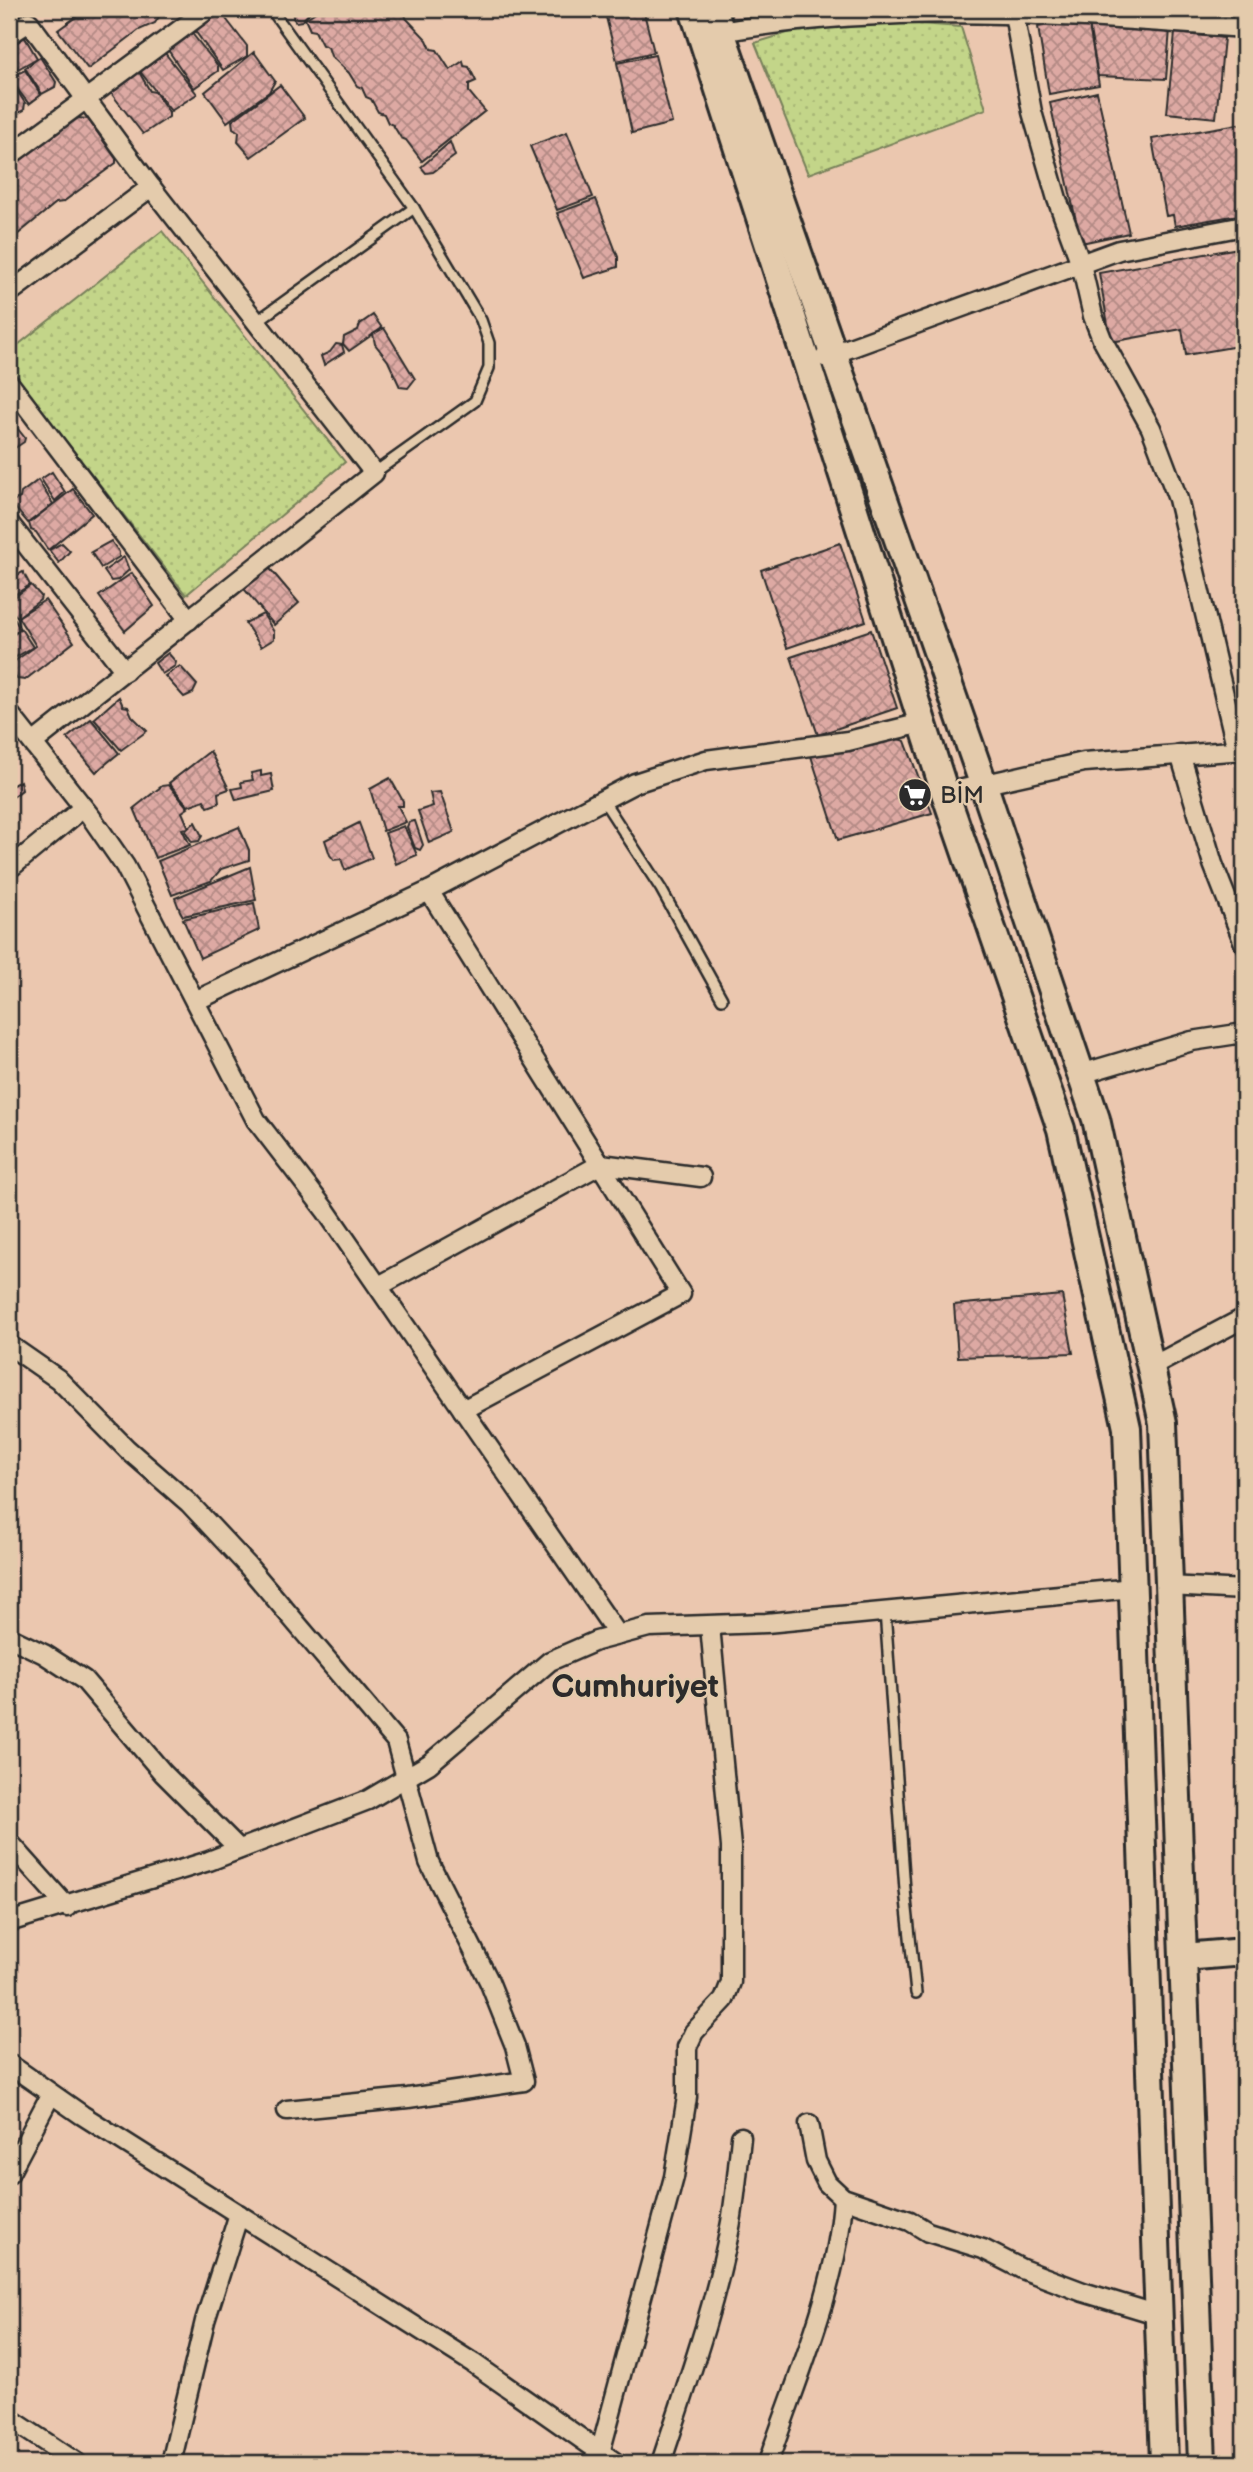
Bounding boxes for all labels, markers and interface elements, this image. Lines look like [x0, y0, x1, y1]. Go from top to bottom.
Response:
supermarket icon: BİM [896, 776, 934, 814]
place label: BİM [940, 781, 984, 810]
district label: Cumhuriyet [551, 1668, 719, 1707]

